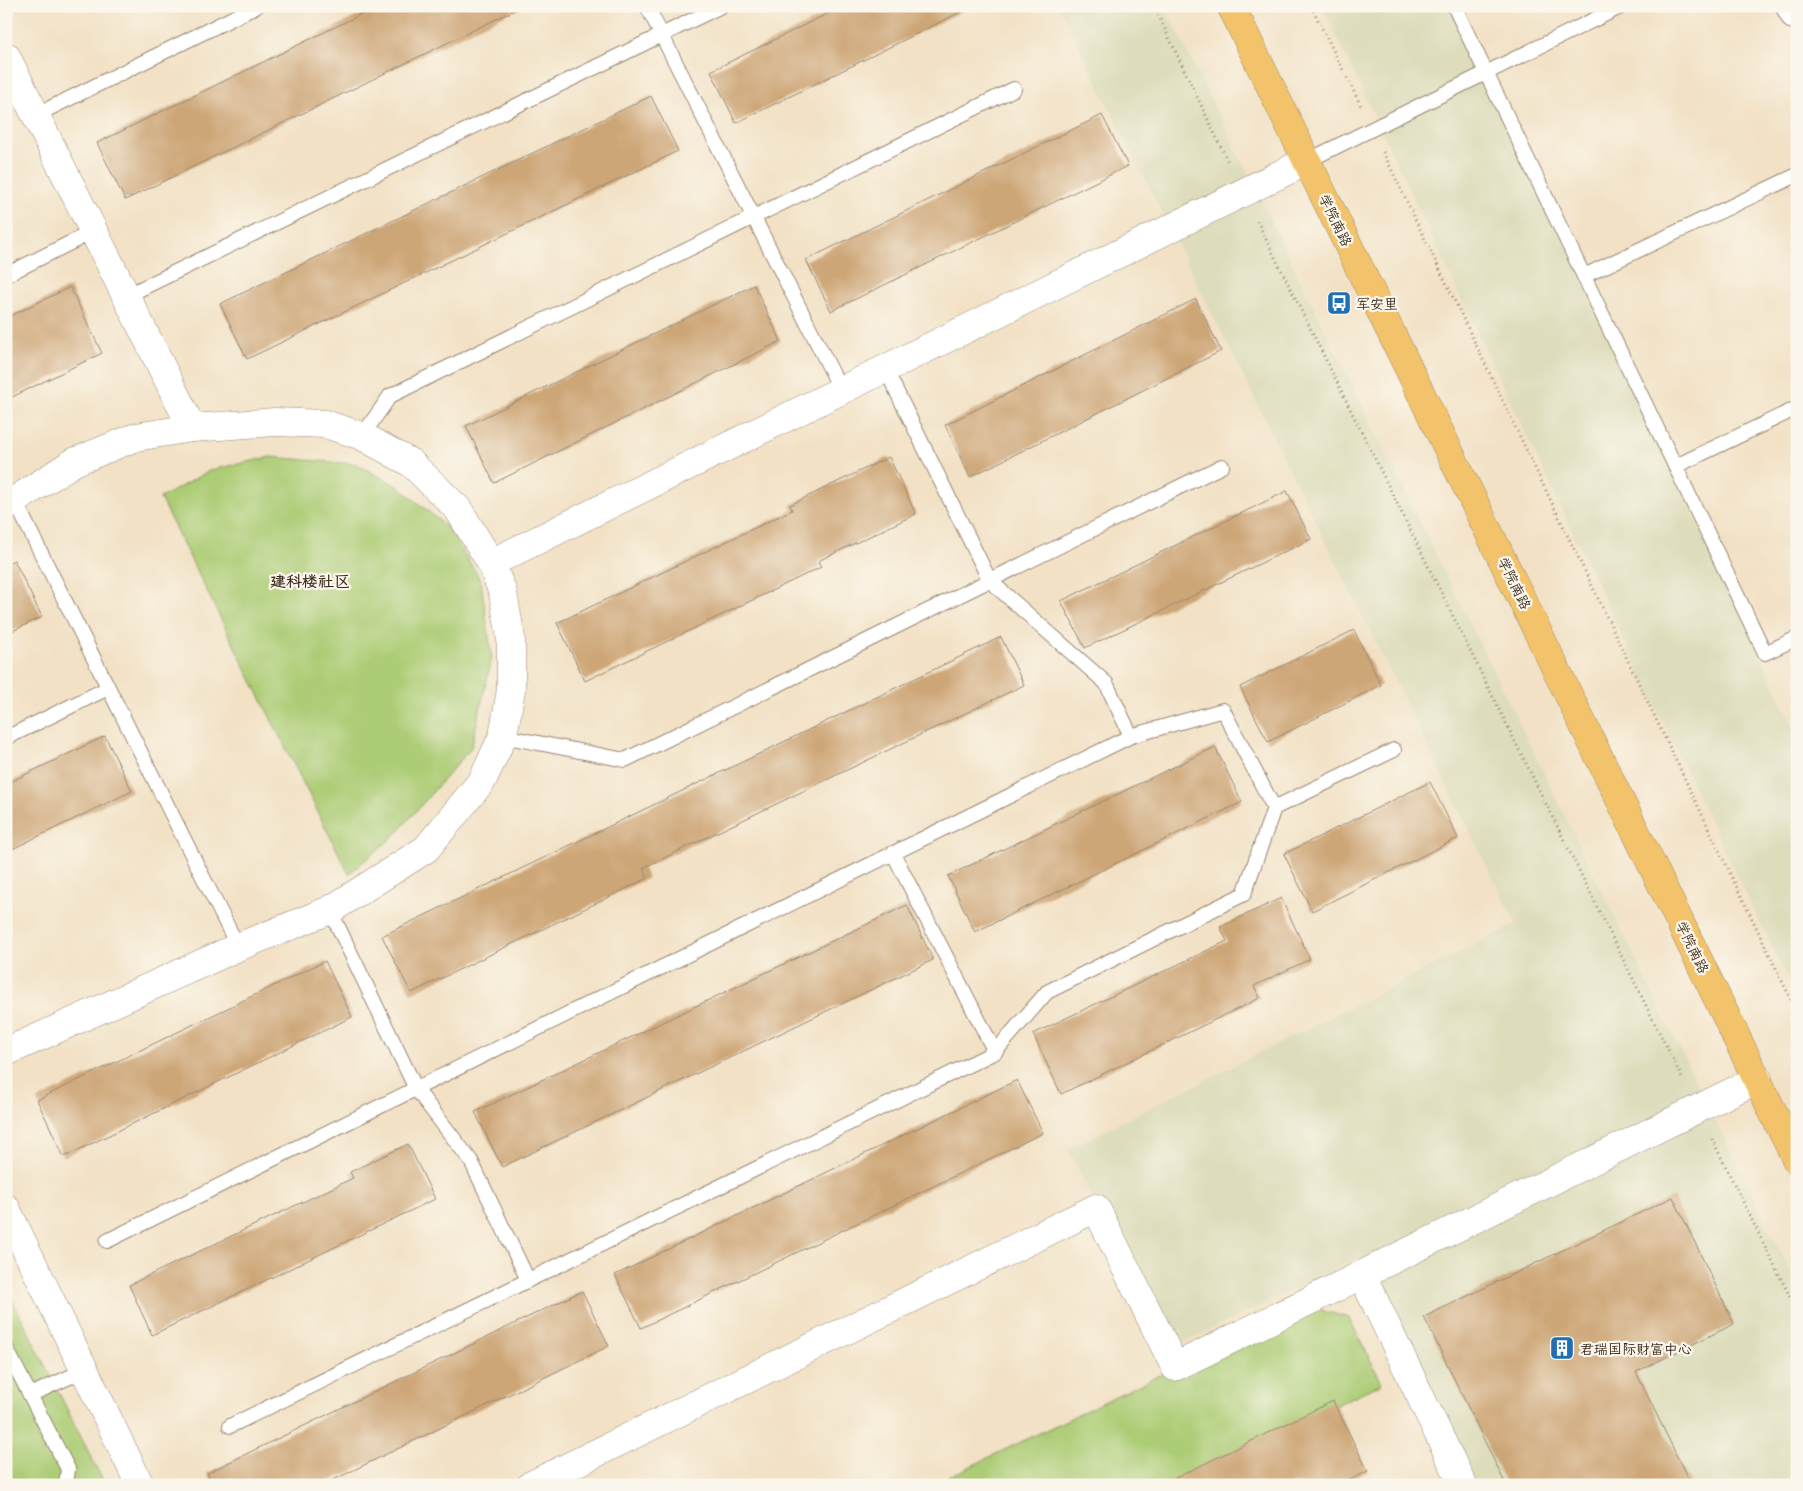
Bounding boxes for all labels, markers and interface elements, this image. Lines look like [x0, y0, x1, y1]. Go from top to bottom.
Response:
street label: 学院南路 [1314, 190, 1358, 250]
bus stop icon: 军安里 [1326, 290, 1352, 316]
place label: 军安里 [1356, 293, 1398, 314]
street label: 学院南路 [1493, 553, 1537, 613]
district label: 建科楼社区 [270, 568, 350, 592]
street label: 学院南路 [1671, 917, 1715, 977]
building icon: 君瑞国际财富中心 [1549, 1335, 1575, 1361]
place label: 君瑞国际财富中心 [1580, 1338, 1692, 1359]

